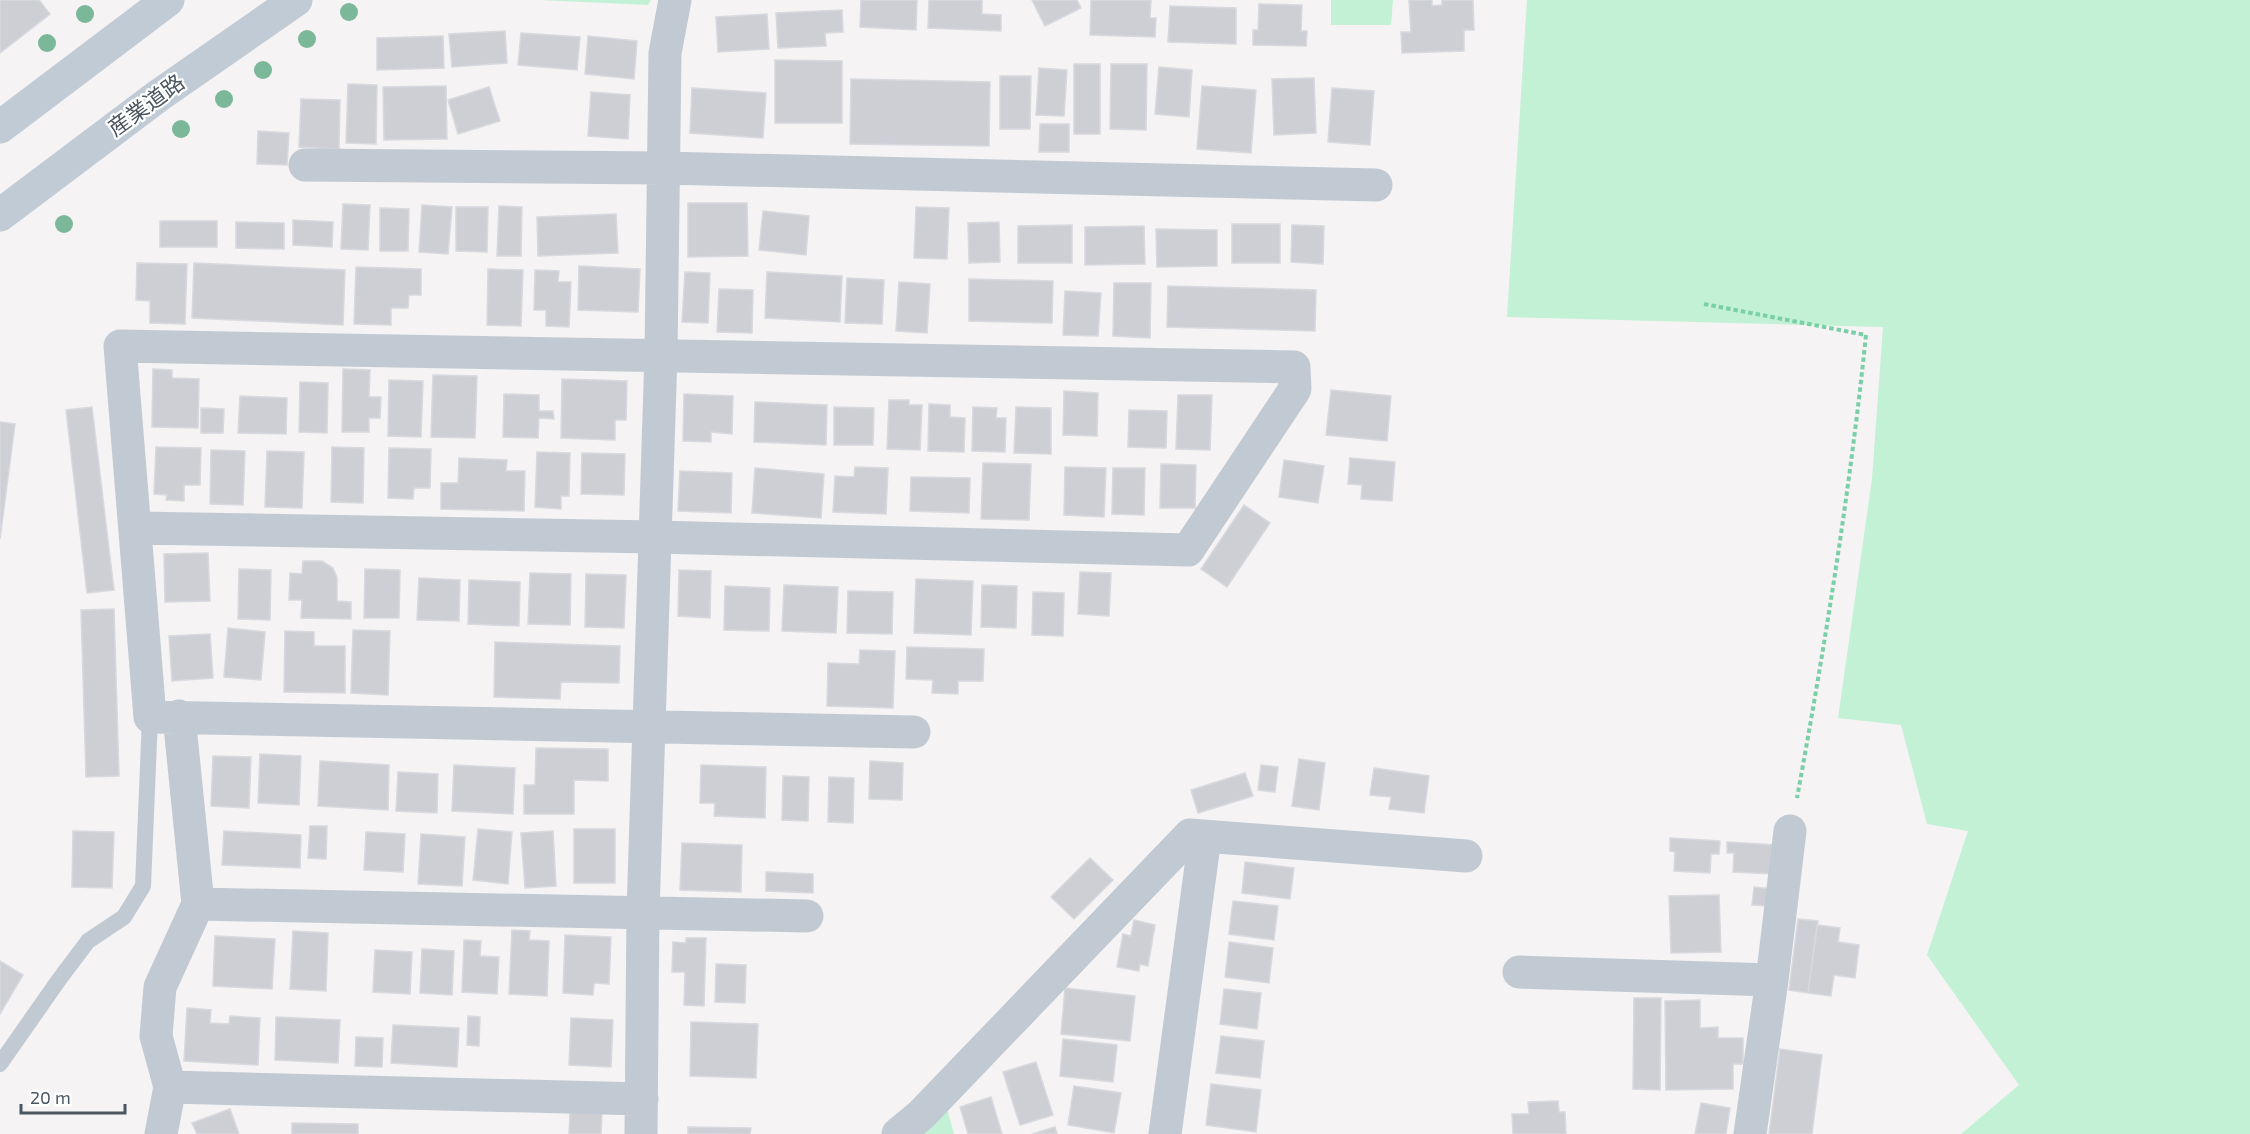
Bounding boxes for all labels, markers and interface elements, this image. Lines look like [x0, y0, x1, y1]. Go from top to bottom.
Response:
street label: 産業道路 [102, 68, 189, 141]
scale bar [21, 1077, 124, 1115]
text: 20 m [30, 1086, 71, 1108]

